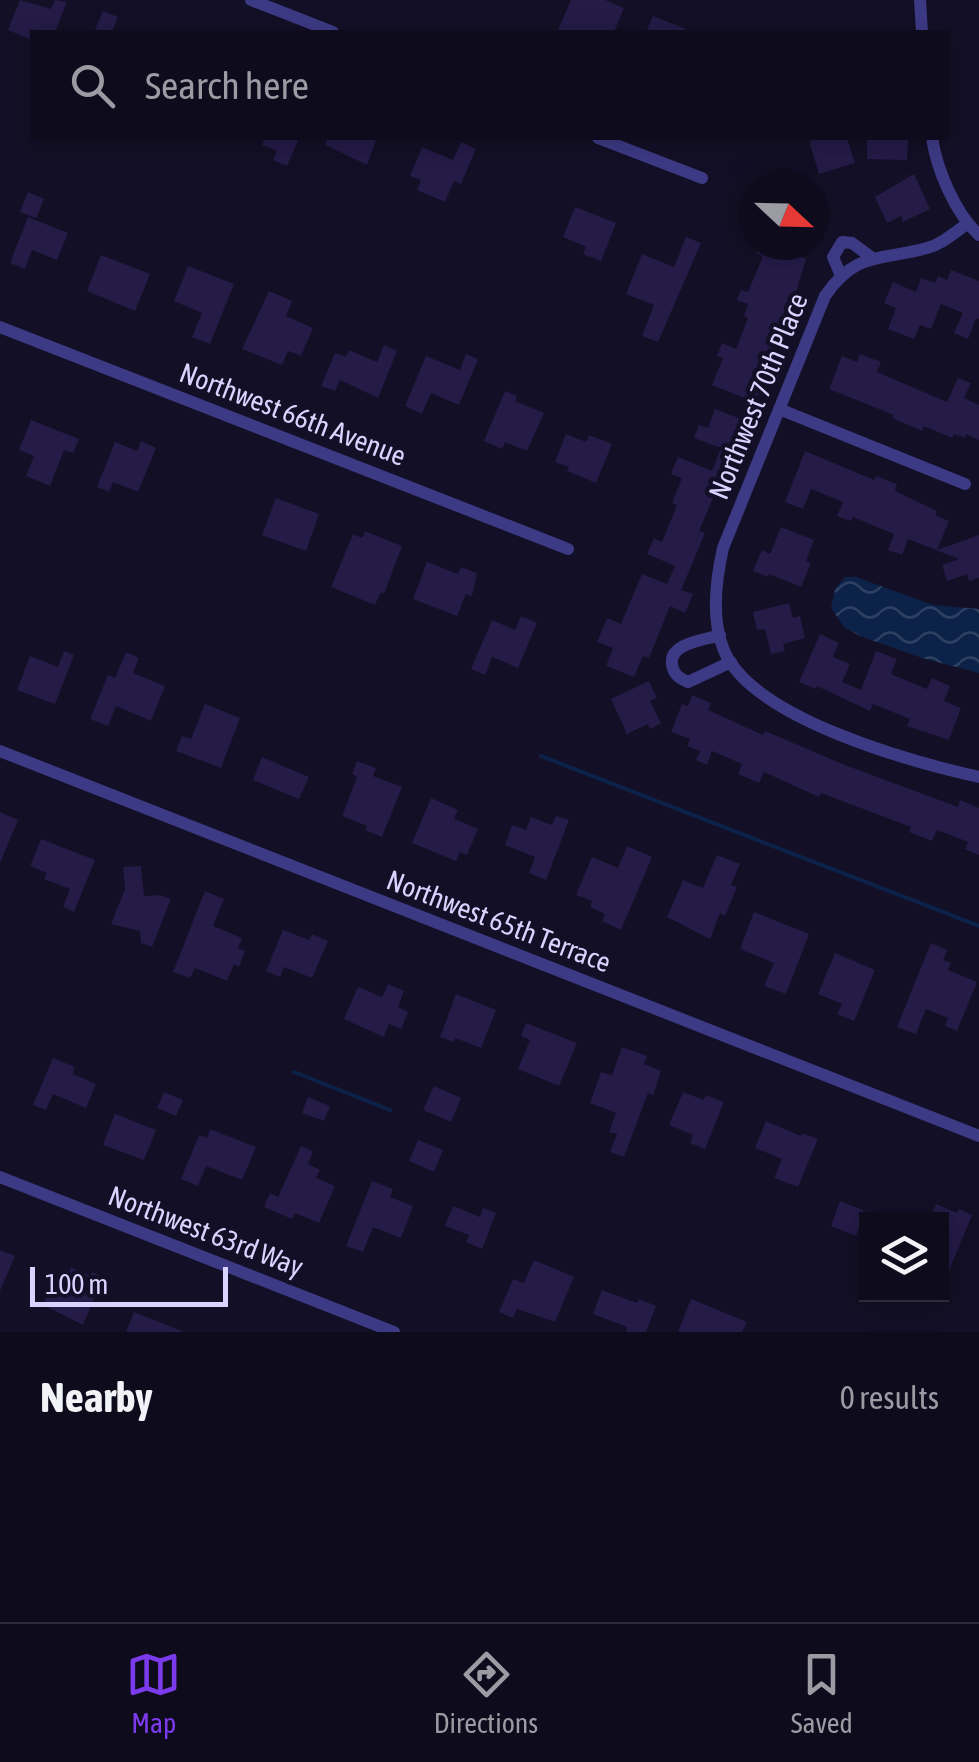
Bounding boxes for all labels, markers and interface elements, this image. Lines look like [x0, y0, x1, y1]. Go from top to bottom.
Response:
search box [30, 30, 949, 140]
icon: search [65, 58, 120, 113]
text: Search here [145, 64, 309, 107]
north arrow [739, 170, 829, 260]
street label: Northwest 70th Place [702, 288, 814, 504]
street label: Northwest 66th Avenue [175, 356, 411, 472]
street label: Northwest 65th Terrace [382, 864, 616, 978]
street label: Northwest 63rd Way [104, 1179, 308, 1283]
map controls [859, 1212, 949, 1302]
button: layers [859, 1212, 949, 1302]
scale bar [30, 1262, 228, 1306]
text: 100 m [45, 1268, 108, 1300]
text: Nearby [40, 1373, 153, 1421]
text: 0 results [840, 1379, 939, 1416]
tab: Map [126, 1647, 181, 1739]
tab: Directions [434, 1647, 538, 1739]
tab: Saved [791, 1647, 853, 1739]

